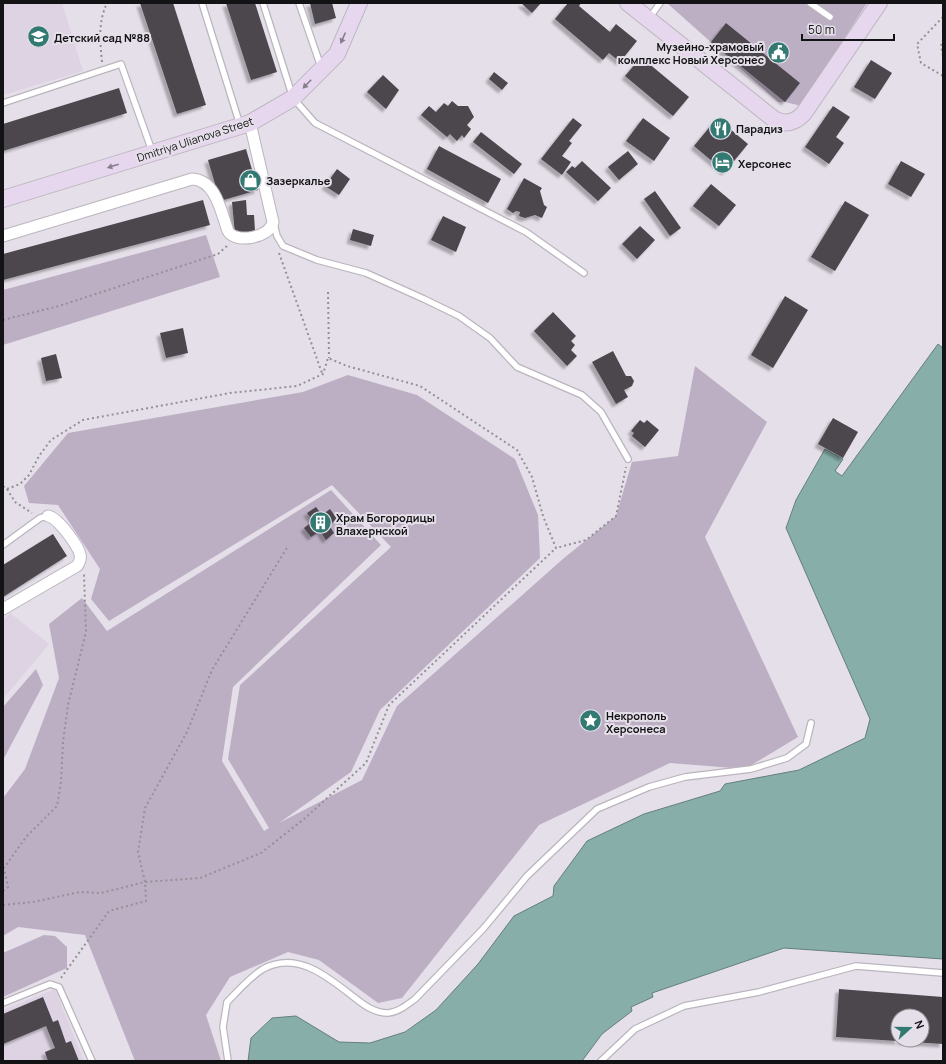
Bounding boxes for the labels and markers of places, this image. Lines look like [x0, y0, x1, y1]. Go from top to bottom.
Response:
school or university icon: Детский сад №88 [25, 24, 51, 50]
place label: Детский сад №88 [54, 30, 150, 45]
place label: Музейно-храмовый комплекс Новый Херсонес [618, 39, 764, 67]
public building icon: Музейно-храмовый комплекс Новый Херсонес [766, 39, 792, 65]
restaurant icon: Парадиз [707, 115, 733, 141]
place label: Парадиз [736, 121, 783, 136]
hotel icon: Херсонес [709, 150, 735, 176]
place label: Херсонес [738, 156, 791, 171]
shop icon: Зазеркалье [238, 167, 264, 193]
place label: Зазеркалье [266, 173, 331, 188]
building icon: Храм Богородицы Влахернской [308, 510, 334, 536]
place label: Храм Богородицы Влахернской [336, 510, 435, 538]
place icon: Некрополь Херсонеса [578, 708, 604, 734]
place label: Некрополь Херсонеса [606, 708, 666, 736]

